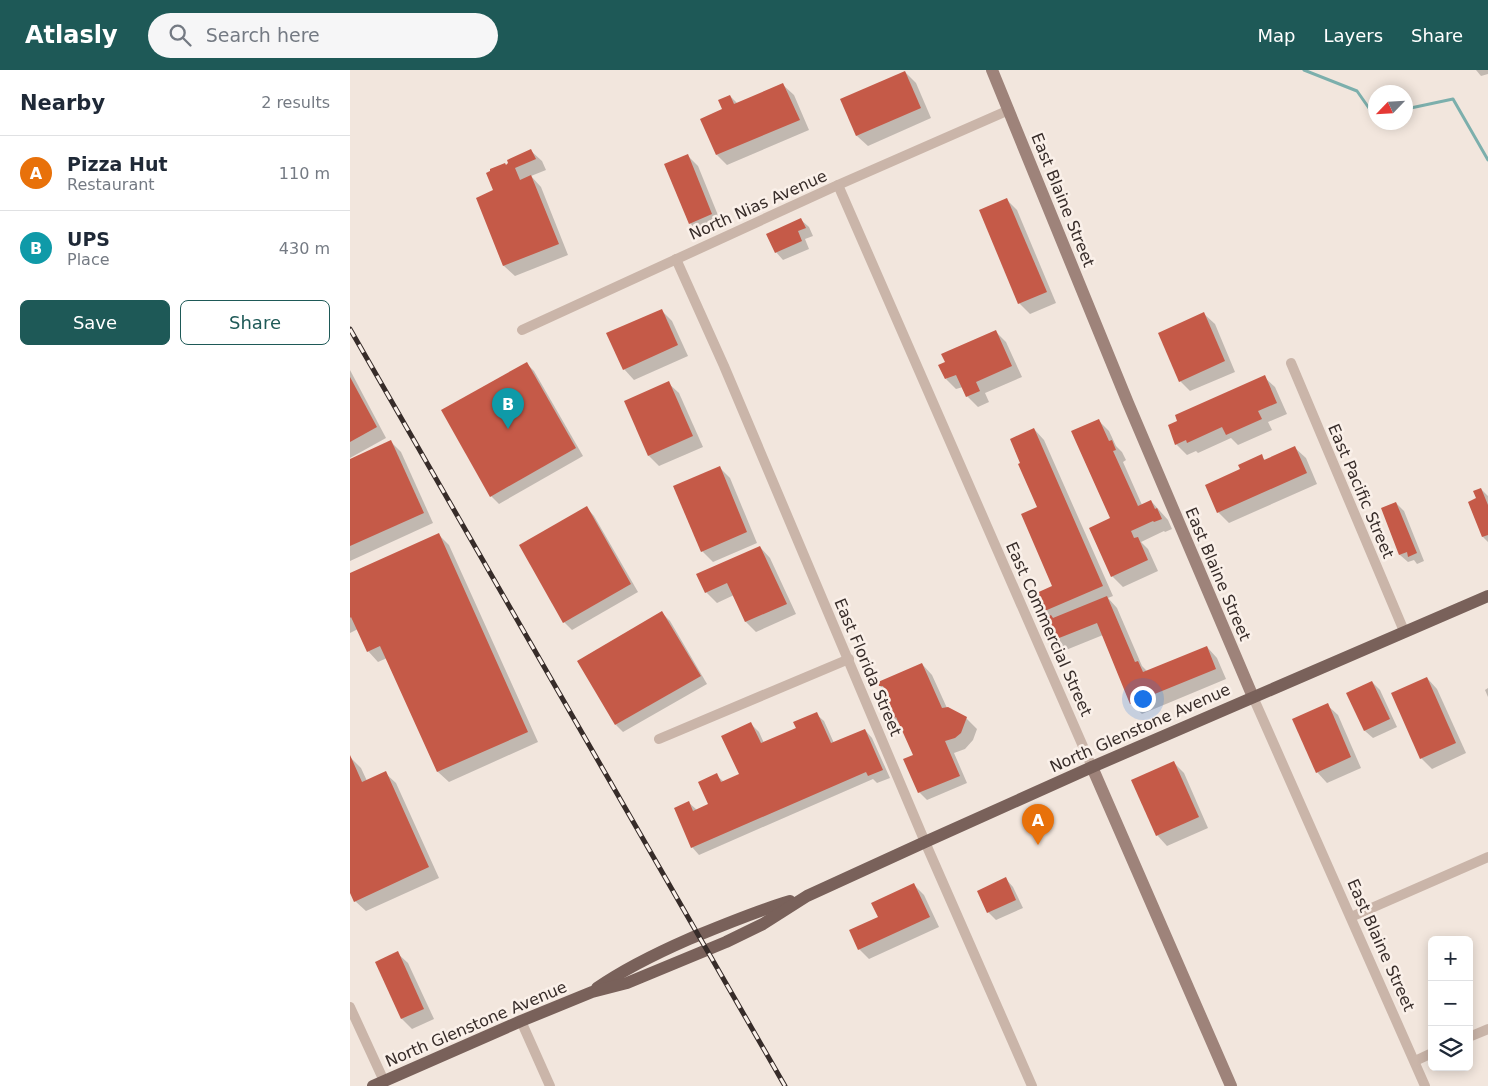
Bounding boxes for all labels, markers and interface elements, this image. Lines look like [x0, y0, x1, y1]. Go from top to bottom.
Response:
search box [148, 13, 498, 58]
text: Atlasly [25, 21, 118, 49]
icon: search [166, 21, 194, 49]
text: Search here [206, 24, 320, 46]
text: Map [1257, 25, 1295, 46]
text: Layers [1323, 25, 1383, 46]
text: Share [1411, 25, 1463, 46]
north arrow [1368, 85, 1413, 130]
text: Nearby [20, 91, 105, 115]
text: 2 results [261, 93, 330, 112]
street label: East Blaine Street [1027, 130, 1099, 270]
text: Pizza Hut [67, 153, 168, 175]
text: A [30, 164, 42, 183]
text: 110 m [279, 164, 330, 183]
street label: North Nias Avenue [686, 166, 830, 244]
text: Restaurant [67, 175, 155, 194]
text: UPS [67, 228, 110, 250]
text: B [30, 239, 42, 258]
text: 430 m [279, 239, 330, 258]
text: Place [67, 250, 110, 269]
button: Save [20, 300, 170, 345]
button: Share [180, 300, 330, 345]
pin: B [492, 388, 524, 429]
street label: East Pacific Street [1324, 421, 1398, 561]
street label: East Blaine Street [1181, 504, 1255, 644]
street label: East Commercial Street [1002, 539, 1096, 719]
street label: East Florida Street [830, 595, 906, 739]
street label: North Glenstone Avenue [1047, 680, 1233, 776]
your location [1130, 686, 1156, 712]
pin: A [1022, 804, 1054, 845]
street label: East Blaine Street [1343, 876, 1419, 1014]
map controls [1428, 936, 1473, 1071]
button: + [1428, 936, 1473, 981]
street label: North Glenstone Avenue [382, 977, 570, 1071]
button: − [1428, 981, 1473, 1026]
button: layers [1428, 1026, 1473, 1071]

